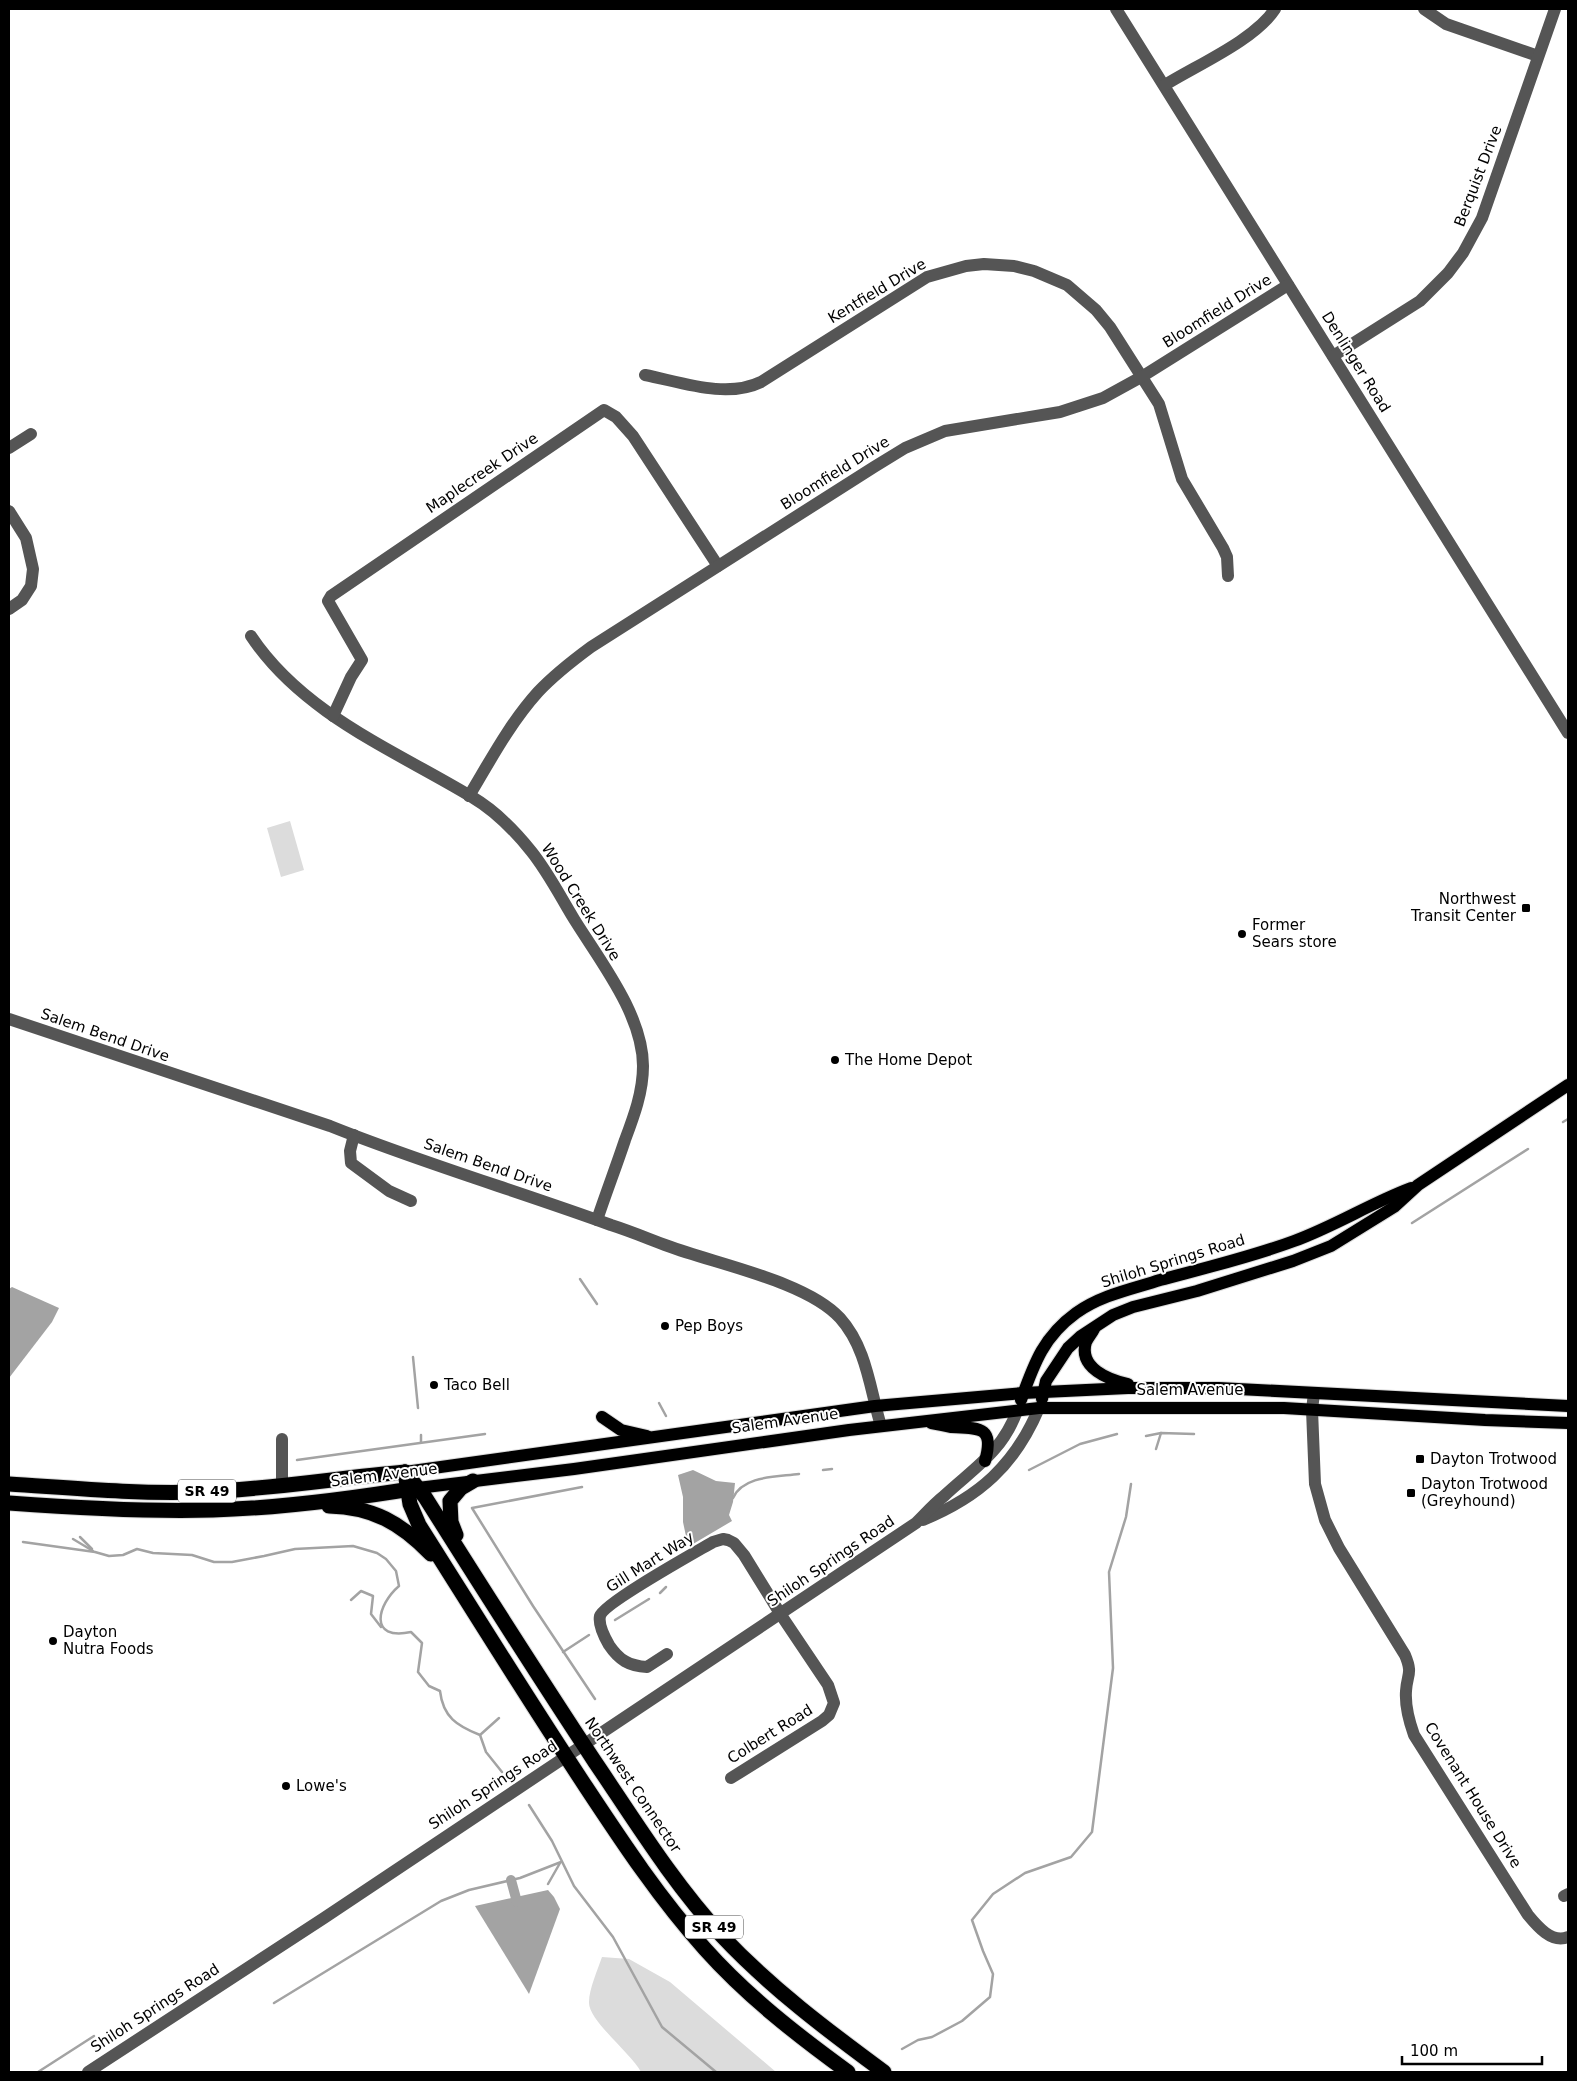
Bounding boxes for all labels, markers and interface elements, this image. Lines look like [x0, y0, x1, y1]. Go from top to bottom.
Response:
street label: Berquist Drive [1450, 123, 1506, 229]
street label: Kentfield Drive [825, 255, 929, 327]
street label: Bloomfield Drive [1159, 270, 1275, 352]
street label: Denlinger Road [1318, 308, 1394, 416]
street label: Maplecreek Drive [423, 429, 541, 517]
street label: Bloomfield Drive [777, 432, 893, 514]
street label: Wood Creek Drive [538, 840, 624, 964]
place label: Northwest Transit Center [1410, 890, 1517, 925]
marker: Northwest Transit Center [1520, 902, 1532, 914]
place label: Former Sears store [1252, 916, 1337, 951]
marker: Former Sears store [1236, 928, 1248, 940]
street label: Salem Bend Drive [38, 1005, 172, 1065]
place label: The Home Depot [844, 1051, 972, 1069]
marker: The Home Depot [829, 1054, 841, 1066]
street label: Salem Bend Drive [421, 1135, 555, 1195]
street label: Shiloh Springs Road [1099, 1231, 1247, 1291]
place label: Pep Boys [675, 1317, 743, 1335]
marker: Pep Boys [659, 1320, 671, 1332]
place label: Taco Bell [443, 1376, 510, 1394]
marker: Taco Bell [428, 1379, 440, 1391]
street label: Salem Avenue [1136, 1381, 1244, 1399]
street label: Salem Avenue [731, 1405, 839, 1437]
place label: Dayton Trotwood [1430, 1450, 1557, 1468]
marker: Dayton Trotwood [1414, 1453, 1426, 1465]
street label: Salem Avenue [330, 1460, 438, 1490]
place label: Dayton Trotwood (Greyhound) [1421, 1475, 1548, 1510]
road number: SR 49 [178, 1480, 236, 1502]
marker: Dayton Trotwood (Greyhound) [1405, 1487, 1417, 1499]
street label: Shiloh Springs Road [764, 1512, 898, 1610]
street label: Gill Mart Way [603, 1528, 697, 1596]
place label: Dayton Nutra Foods [63, 1623, 154, 1658]
marker: Dayton Nutra Foods [47, 1635, 59, 1647]
street label: Colbert Road [724, 1701, 816, 1767]
street label: Northwest Connector [581, 1714, 685, 1857]
street label: Covenant House Drive [1421, 1719, 1525, 1871]
street label: Shiloh Springs Road [425, 1737, 561, 1833]
place label: Lowe's [296, 1777, 347, 1795]
marker: Lowe's [280, 1780, 292, 1792]
road number: SR 49 [685, 1915, 743, 1938]
street label: Shiloh Springs Road [87, 1960, 223, 2056]
scale bar [1402, 2034, 1542, 2066]
text: 100 m [1410, 2042, 1458, 2060]

